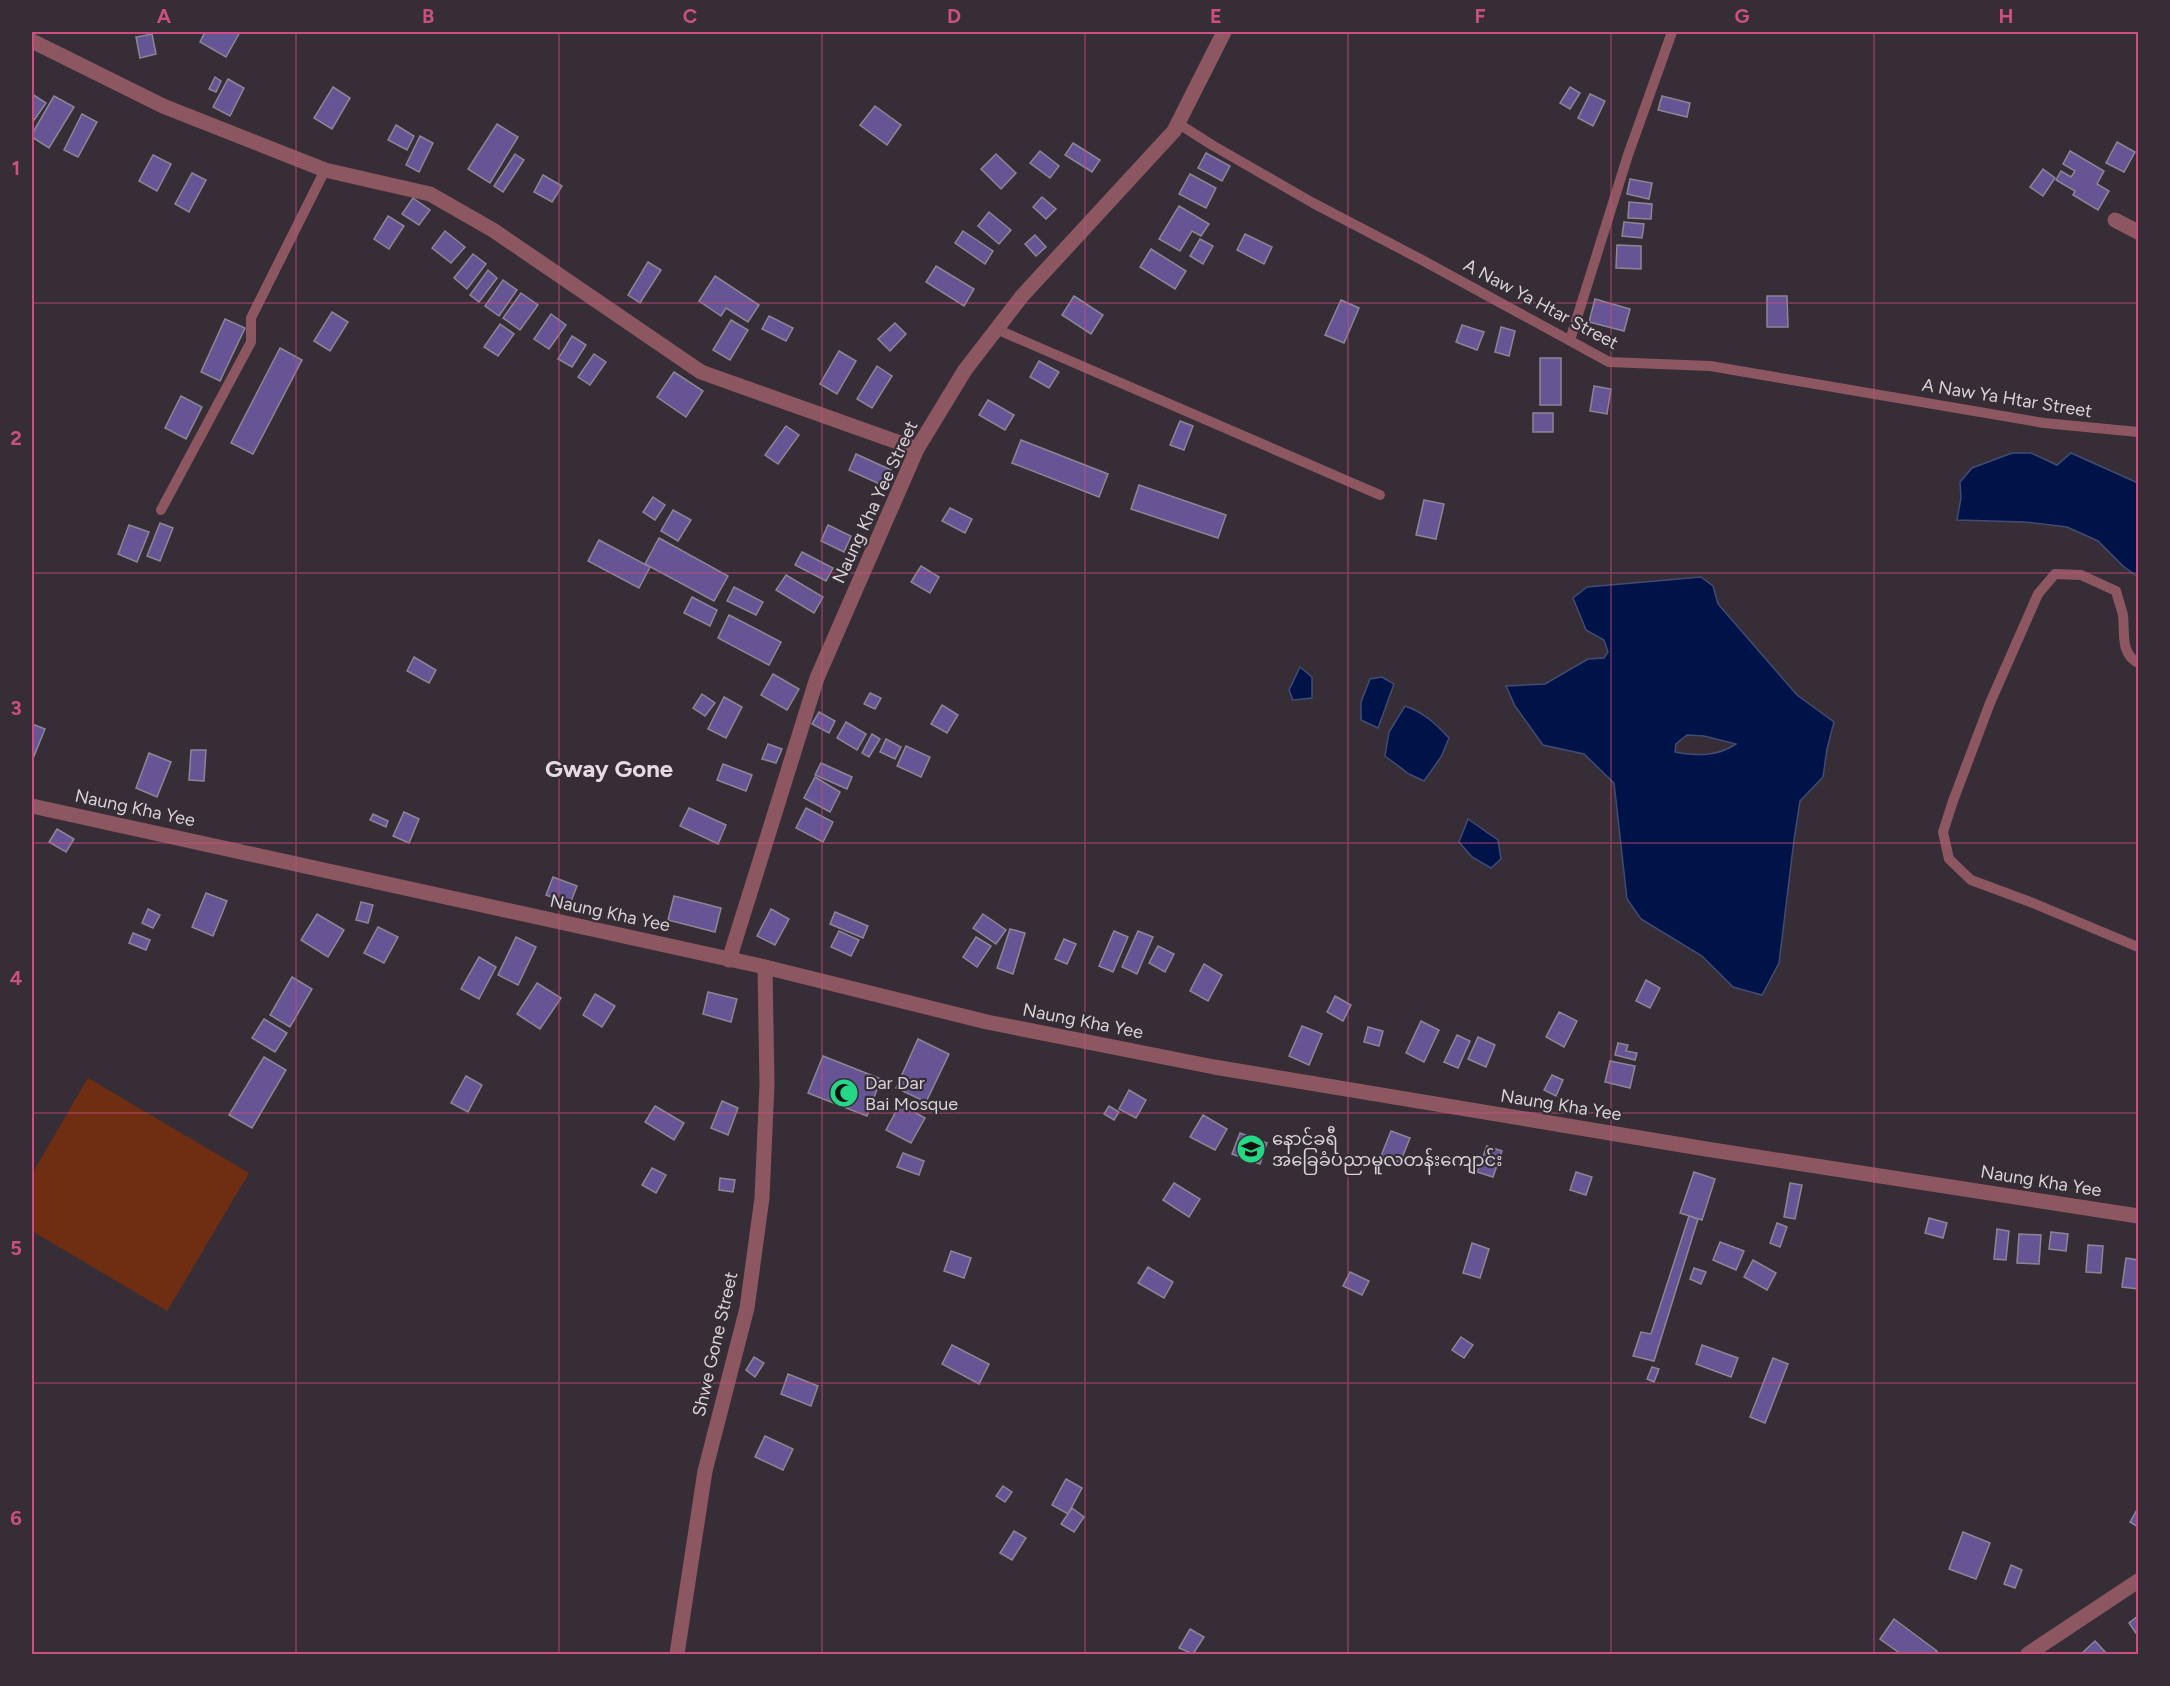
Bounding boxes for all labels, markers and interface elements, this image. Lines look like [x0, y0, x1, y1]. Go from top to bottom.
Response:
text: A [157, 4, 172, 28]
text: B [422, 4, 434, 28]
text: C [683, 4, 697, 28]
text: D [947, 4, 961, 28]
text: E [1210, 4, 1222, 28]
text: F [1474, 4, 1486, 28]
text: G [1735, 4, 1750, 28]
text: H [1999, 4, 2014, 28]
text: 1 [12, 156, 20, 180]
street label: A Naw Ya Htar Street [1460, 254, 1622, 354]
street label: A Naw Ya Htar Street [1920, 374, 2094, 422]
street label: Naung Kha Yee Street [828, 417, 922, 587]
text: 2 [10, 426, 22, 450]
text: 3 [10, 696, 22, 720]
district label: Gway Gone [545, 754, 673, 783]
street label: Naung Kha Yee [73, 785, 197, 832]
street label: Naung Kha Yee [548, 890, 672, 937]
text: 4 [10, 966, 23, 990]
street label: Naung Kha Yee [1021, 999, 1145, 1043]
place label: Dar Dar Bai Mosque [865, 1072, 958, 1115]
mosque icon: Dar Dar Bai Mosque [828, 1077, 860, 1109]
street label: Naung Kha Yee [1499, 1085, 1623, 1125]
place label: နောင်ခရီ အခြေခံပညာမူလတန်းကျောင်း [1272, 1125, 1502, 1175]
school or university icon: နောင်ခရီ အခြေခံပညာမူလတန်းကျောင်း [1235, 1133, 1267, 1165]
street label: Naung Kha Yee [1979, 1161, 2103, 1201]
text: 5 [10, 1236, 22, 1260]
street label: Shwe Gone Street [688, 1269, 742, 1419]
text: 6 [10, 1506, 22, 1530]

